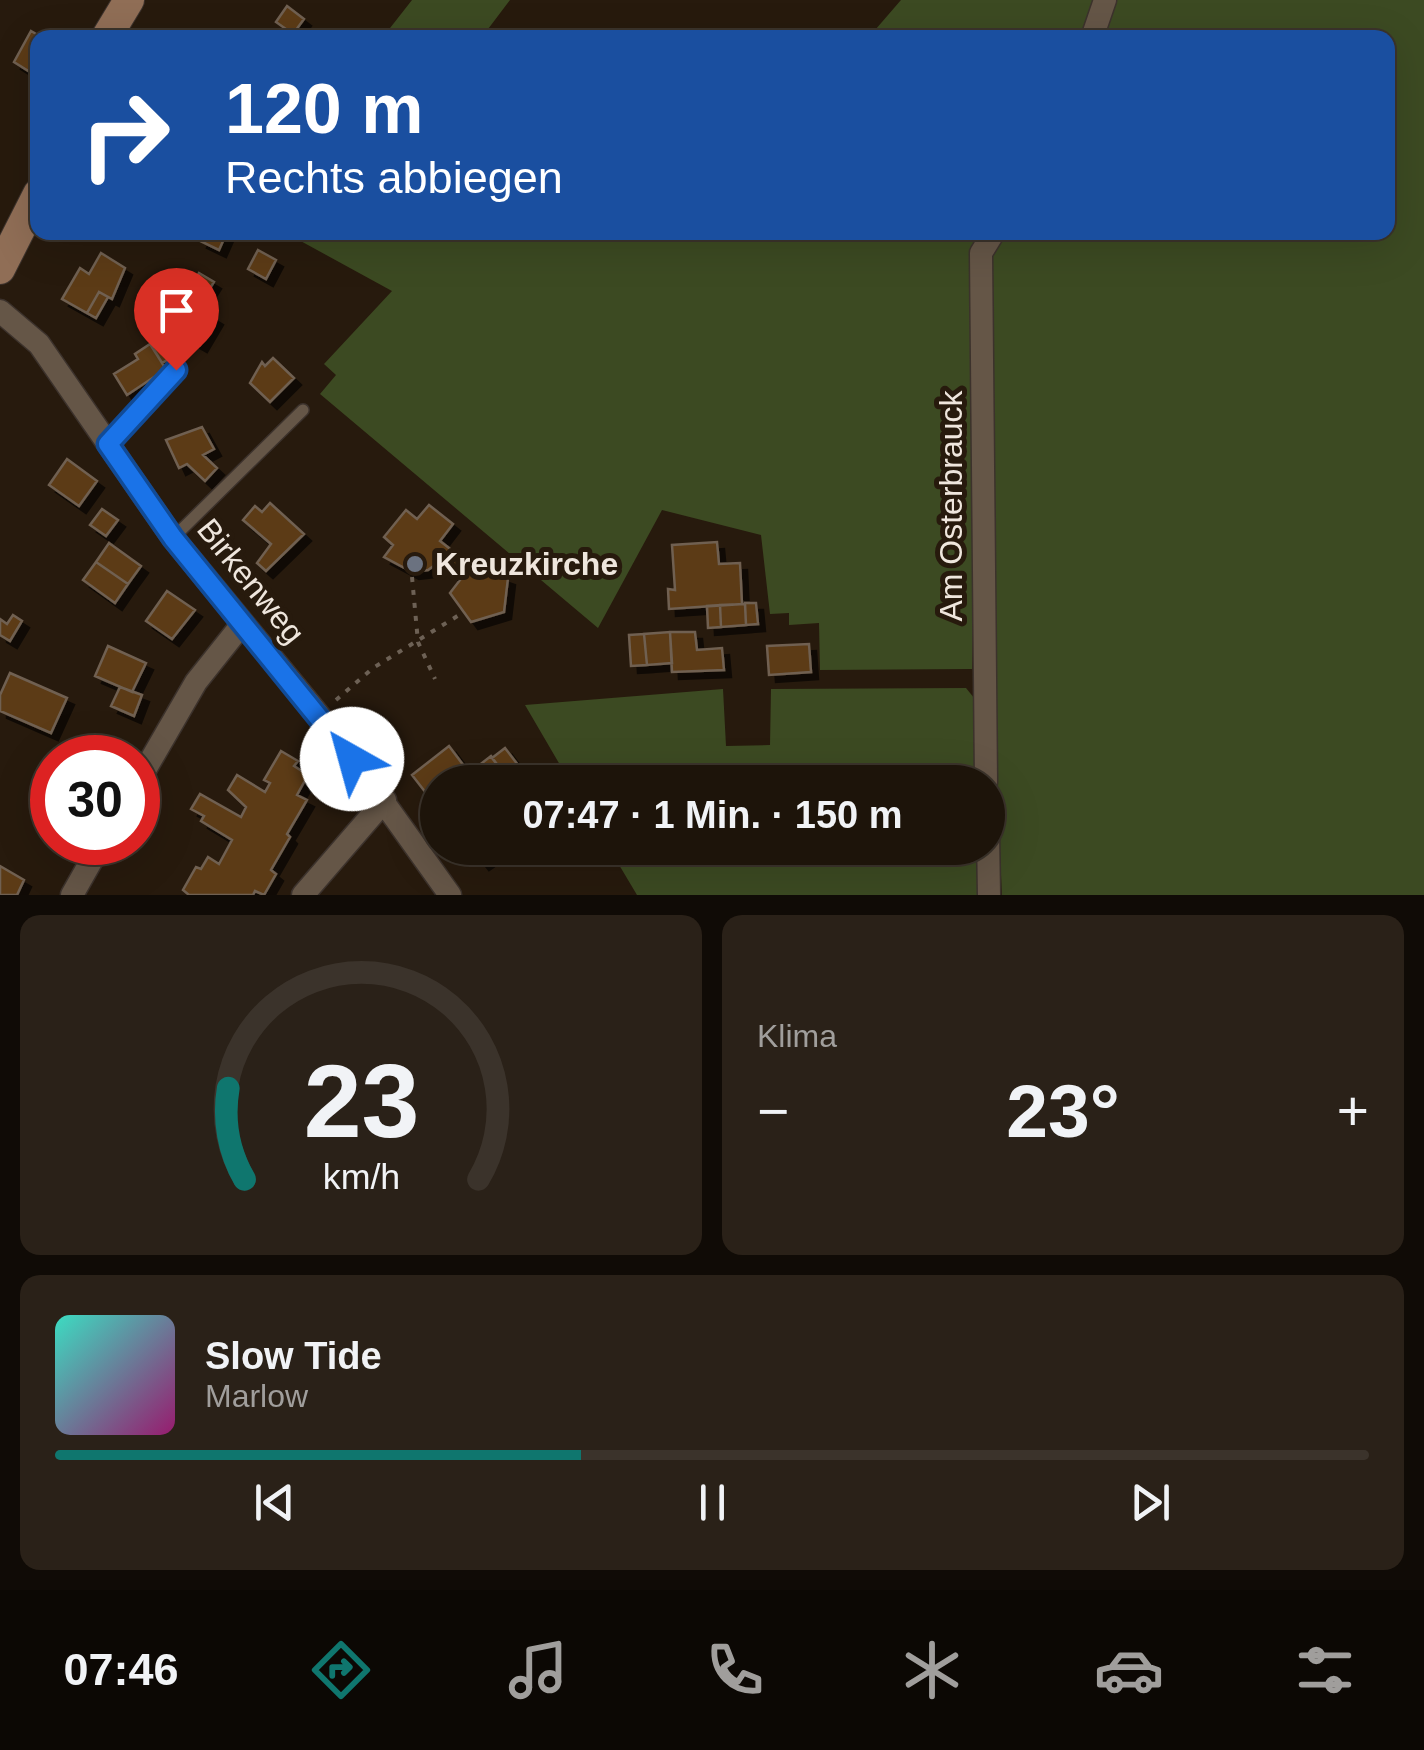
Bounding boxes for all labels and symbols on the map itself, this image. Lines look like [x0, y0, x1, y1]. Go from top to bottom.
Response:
pin [134, 268, 219, 371]
street label: Am Osterbrauck [933, 389, 969, 622]
street label: Birkenweg [190, 512, 312, 650]
place label: Kreuzkirche [435, 546, 618, 582]
marker: Kreuzkirche [404, 553, 426, 575]
position arrow [300, 707, 404, 811]
speed limit sign: 30 [30, 735, 160, 865]

